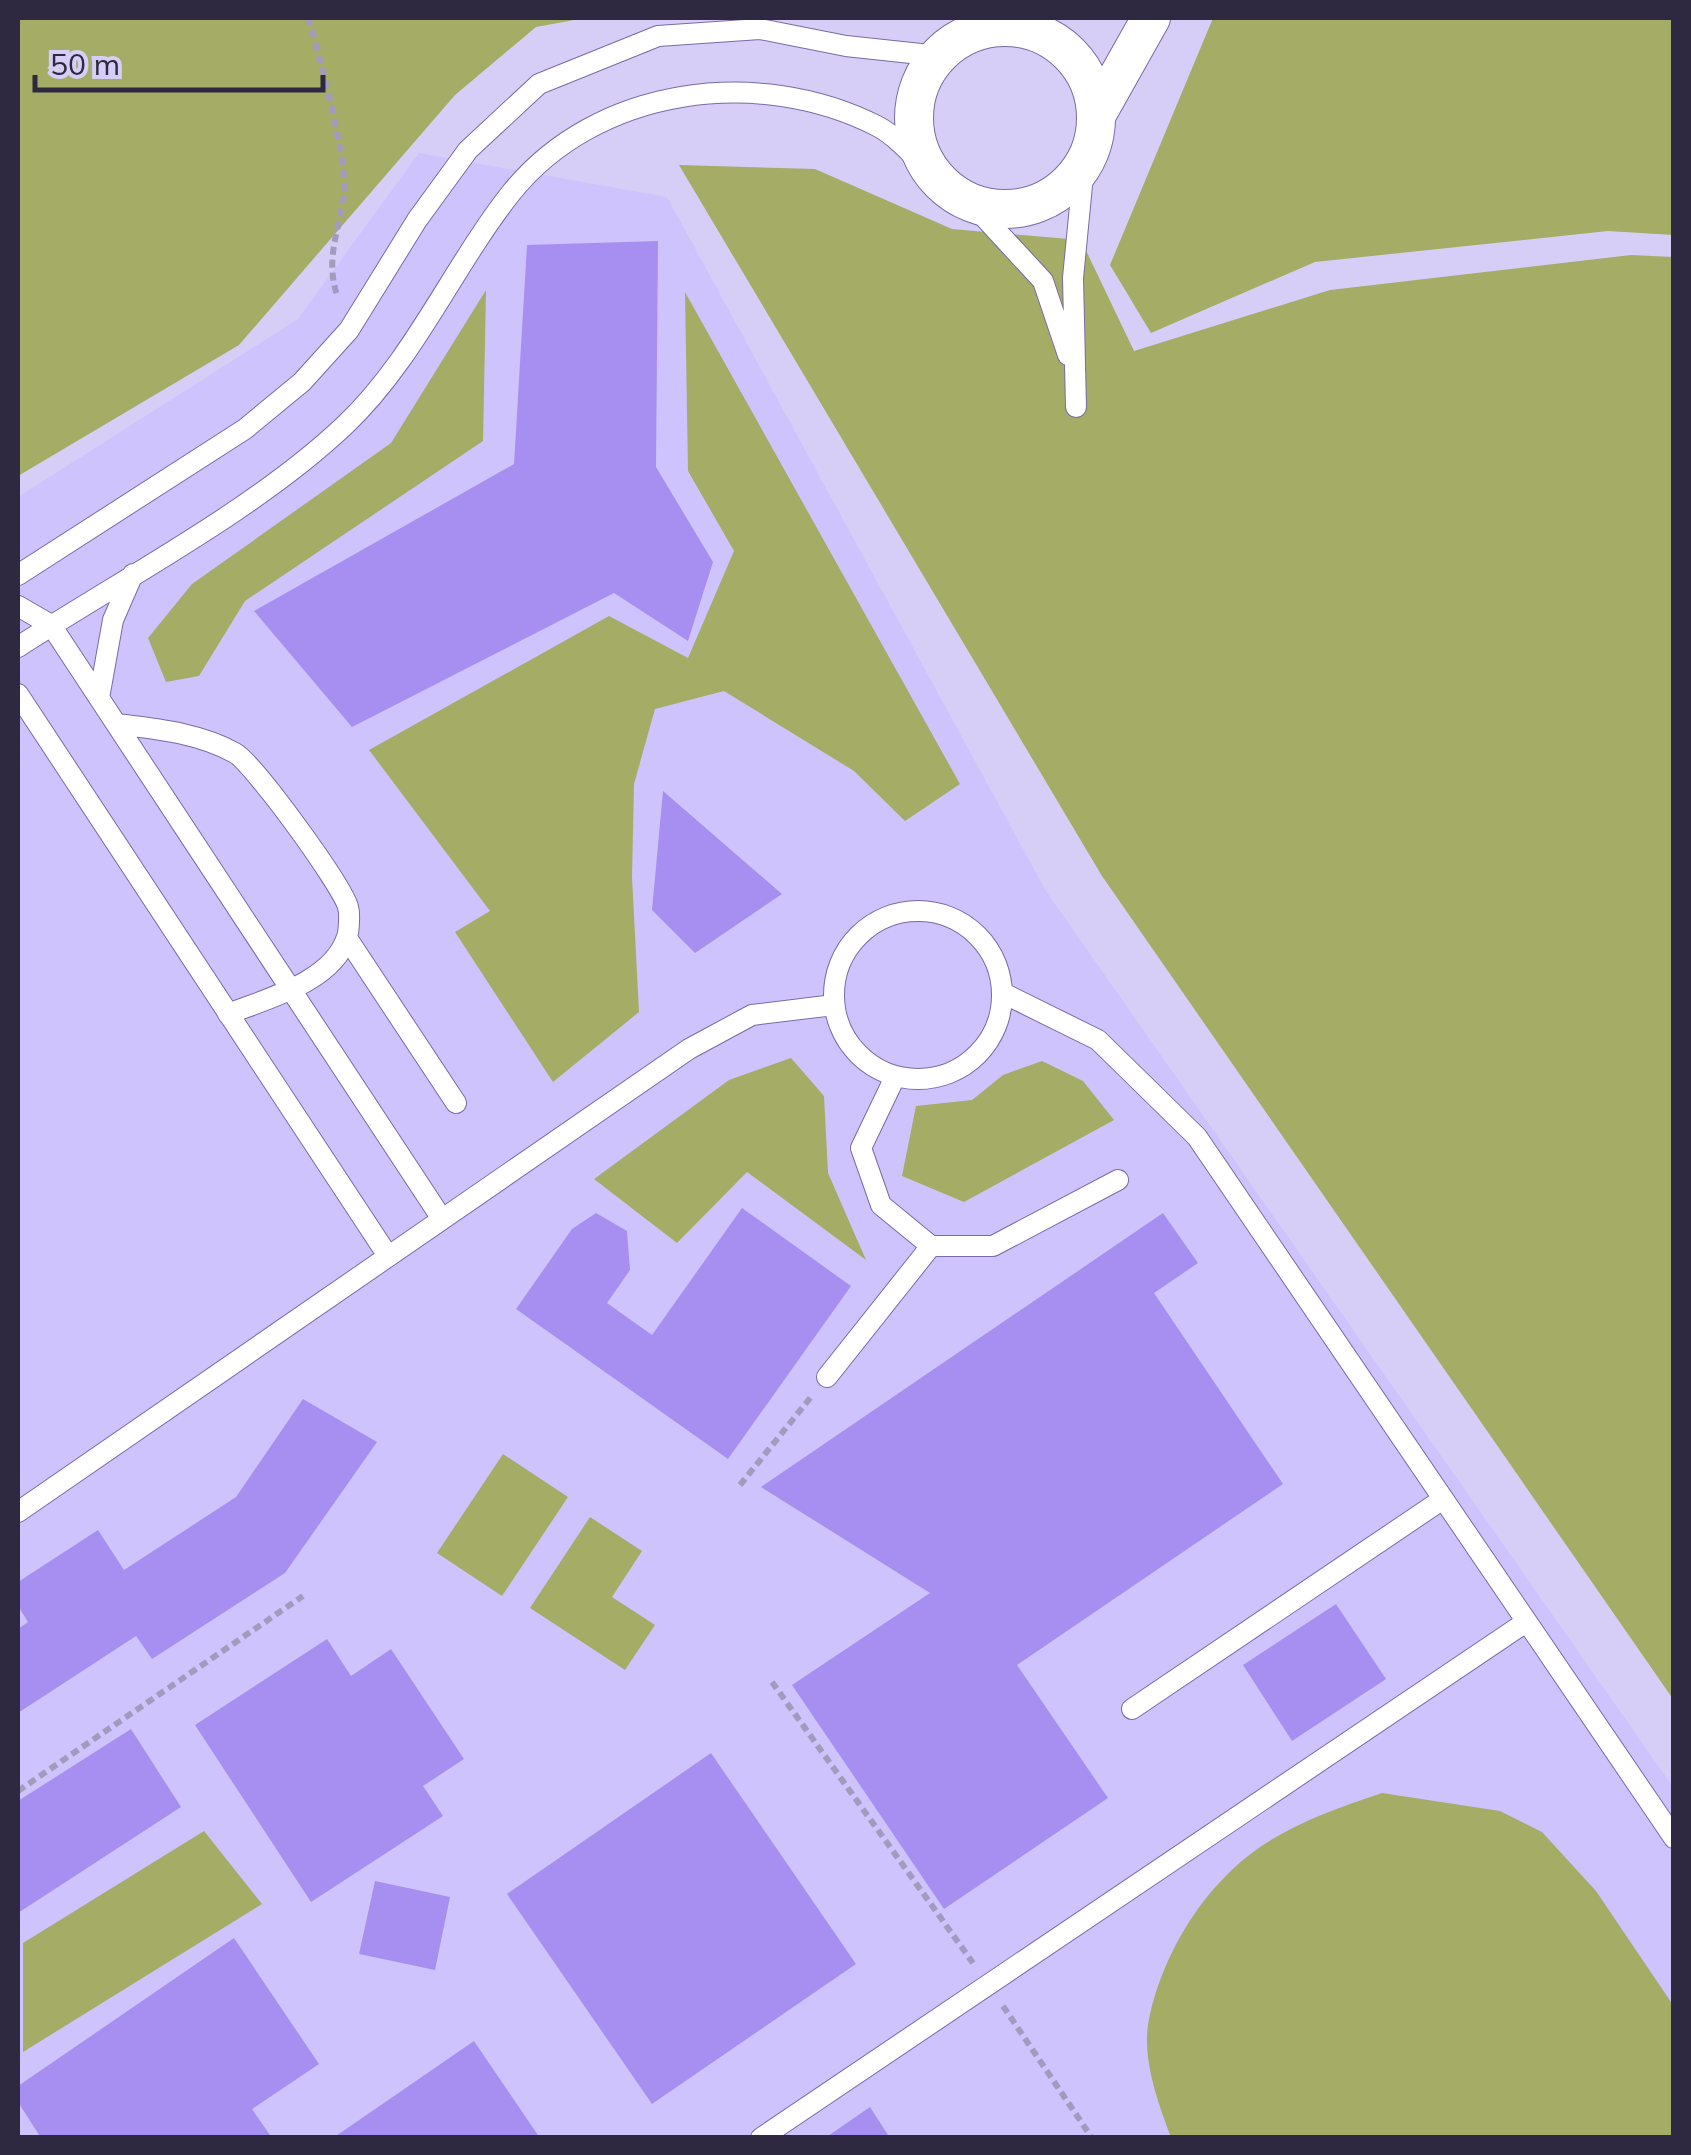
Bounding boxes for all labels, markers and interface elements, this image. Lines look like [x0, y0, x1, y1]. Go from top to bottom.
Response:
scale bar [35, 30, 322, 92]
text: 50 m [50, 45, 120, 83]

